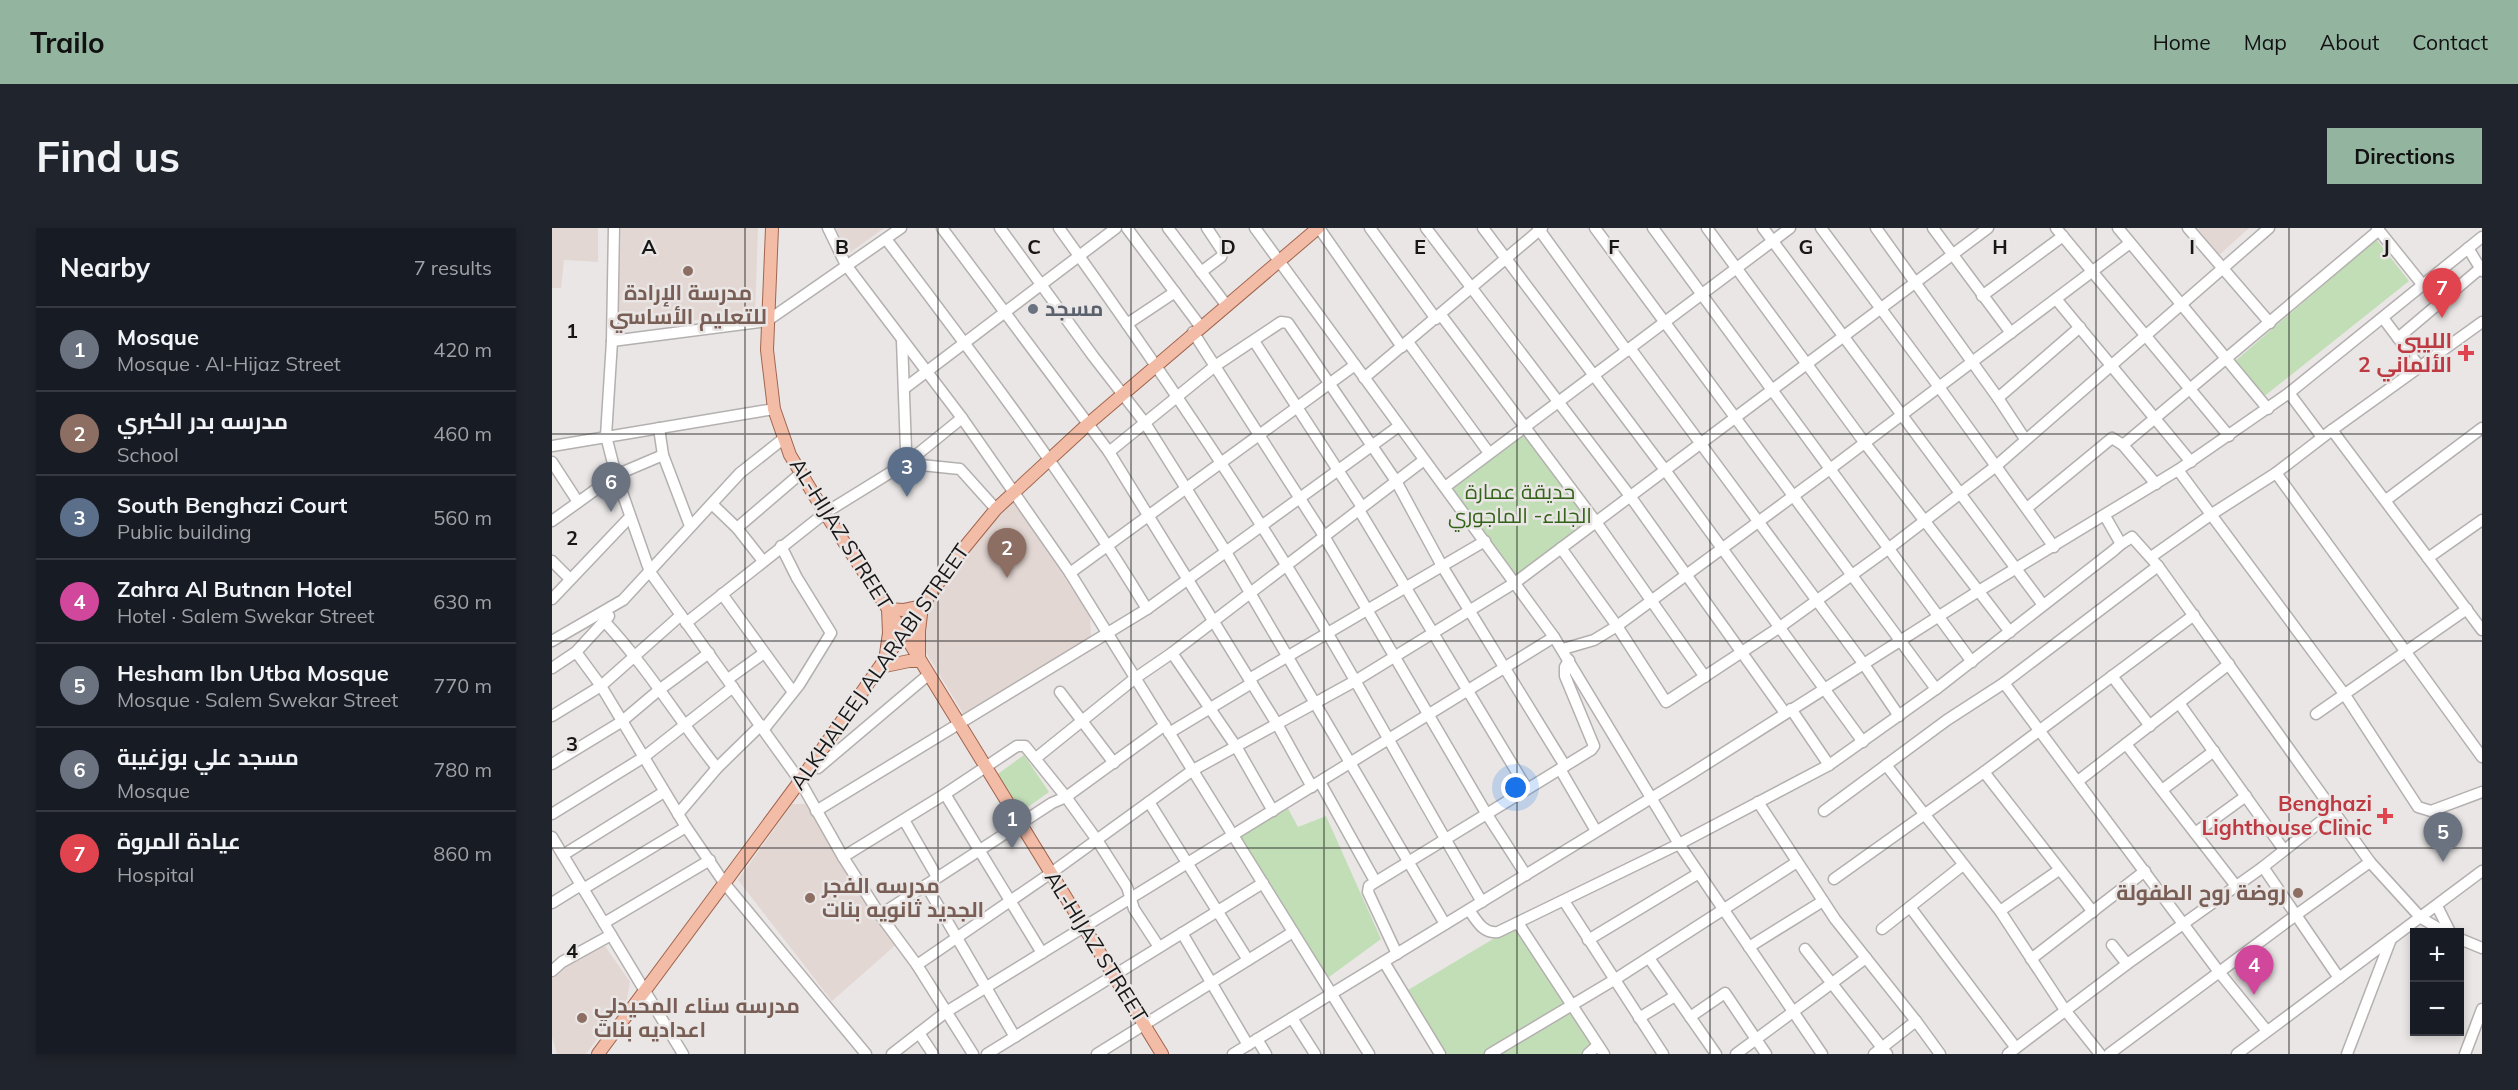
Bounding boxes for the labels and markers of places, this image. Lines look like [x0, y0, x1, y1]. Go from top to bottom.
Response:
marker: مدرسة الإرادة للتعليم الأساسي [681, 264, 695, 278]
pin: 7 [2422, 268, 2462, 318]
place label: مدرسة الإرادة للتعليم الأساسي [609, 279, 767, 333]
place label: مسجد [1045, 295, 1103, 321]
marker: مسجد [1026, 302, 1040, 316]
place label: الليبي الألماني 2 [2358, 327, 2452, 382]
marker: الليبي الألماني 2 [2457, 344, 2475, 362]
pin: 3 [888, 448, 926, 497]
pin: 6 [592, 462, 630, 512]
pin: 2 [988, 528, 1026, 578]
place label: Benghazi Lighthouse Clinic [2202, 790, 2372, 840]
pin: 1 [992, 800, 1032, 849]
marker: Benghazi Lighthouse Clinic [2376, 807, 2394, 825]
pin: 5 [2424, 812, 2462, 862]
place label: مدرسه الفجر الجديد ثانويه بنات [821, 872, 984, 923]
place label: روضة روح الطفولة [2116, 879, 2286, 907]
marker: روضة روح الطفولة [2291, 886, 2305, 900]
marker: مدرسه الفجر الجديد ثانويه بنات [803, 891, 817, 905]
pin: 4 [2234, 946, 2274, 995]
place label: مدرسه سناء المحيدلي اعداديه بنات [594, 992, 800, 1042]
marker: مدرسه سناء المحيدلي اعداديه بنات [575, 1011, 589, 1025]

